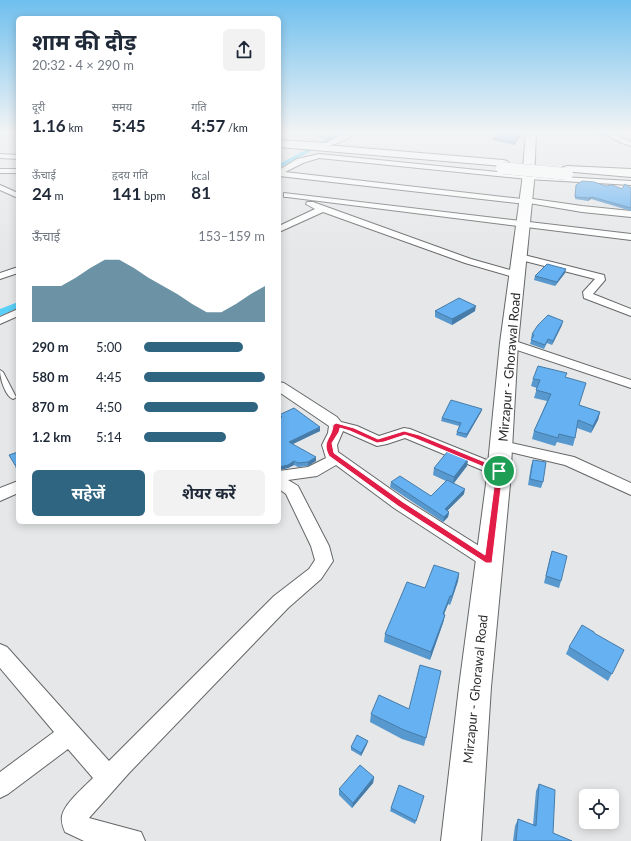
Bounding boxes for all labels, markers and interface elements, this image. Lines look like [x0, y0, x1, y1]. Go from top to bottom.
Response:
text: शाम की दौड़ [32, 28, 136, 55]
button: share [223, 29, 265, 71]
text: 20:32 · 4 × 290 m [32, 57, 134, 73]
text: दूरी [32, 100, 45, 113]
text: समय [112, 100, 132, 113]
text: गति [191, 100, 207, 113]
text: 1.16 [32, 115, 66, 136]
text: 5:45 [112, 115, 146, 136]
text: 4:57 [191, 115, 225, 136]
text: km [66, 121, 83, 134]
text: /km [225, 121, 248, 134]
text: ऊँचाई [32, 168, 56, 181]
text: हृदय गति [112, 168, 148, 181]
text: kcal [191, 169, 210, 182]
text: 81 [191, 182, 211, 203]
text: 24 [32, 183, 52, 204]
text: 141 [112, 183, 141, 204]
text: m [52, 189, 64, 202]
text: bpm [141, 189, 165, 202]
text: ऊँचाई [32, 228, 60, 244]
text: 153–159 m [198, 228, 265, 244]
street label: Mirzapur - Ghorawal Road [495, 292, 523, 442]
text: 290 m [32, 339, 69, 355]
text: 5:00 [96, 339, 122, 355]
text: 580 m [32, 369, 69, 385]
text: 4:45 [96, 369, 122, 385]
text: 870 m [32, 399, 69, 415]
text: 4:50 [96, 399, 122, 415]
text: 1.2 km [32, 429, 71, 445]
text: 5:14 [96, 429, 122, 445]
pin [482, 454, 516, 488]
icon: arrive [488, 460, 510, 482]
button: सहेजें [32, 470, 145, 516]
button: शेयर करें [153, 470, 265, 516]
street label: Mirzapur - Ghorawal Road [459, 614, 491, 764]
map controls [579, 789, 619, 829]
button: locate [579, 789, 619, 829]

